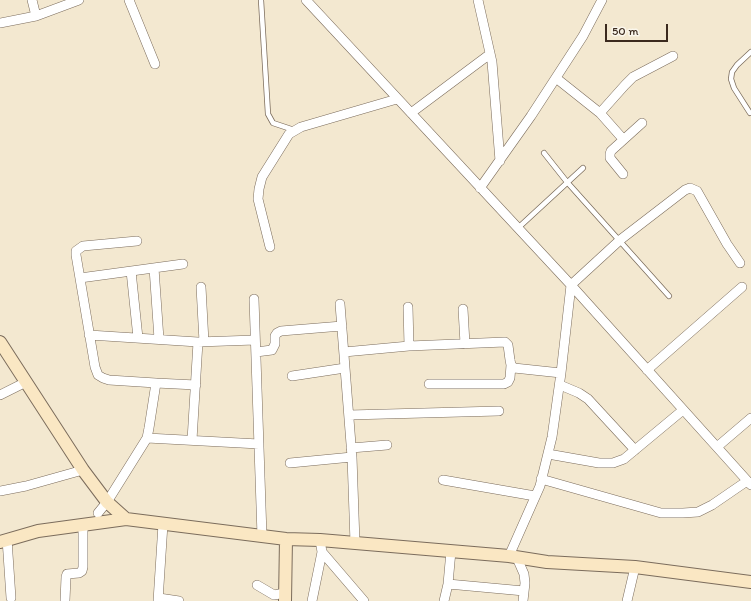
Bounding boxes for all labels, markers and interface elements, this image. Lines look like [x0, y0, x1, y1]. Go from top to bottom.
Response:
scale bar [607, 16, 670, 42]
text: 50 m [612, 24, 638, 38]

